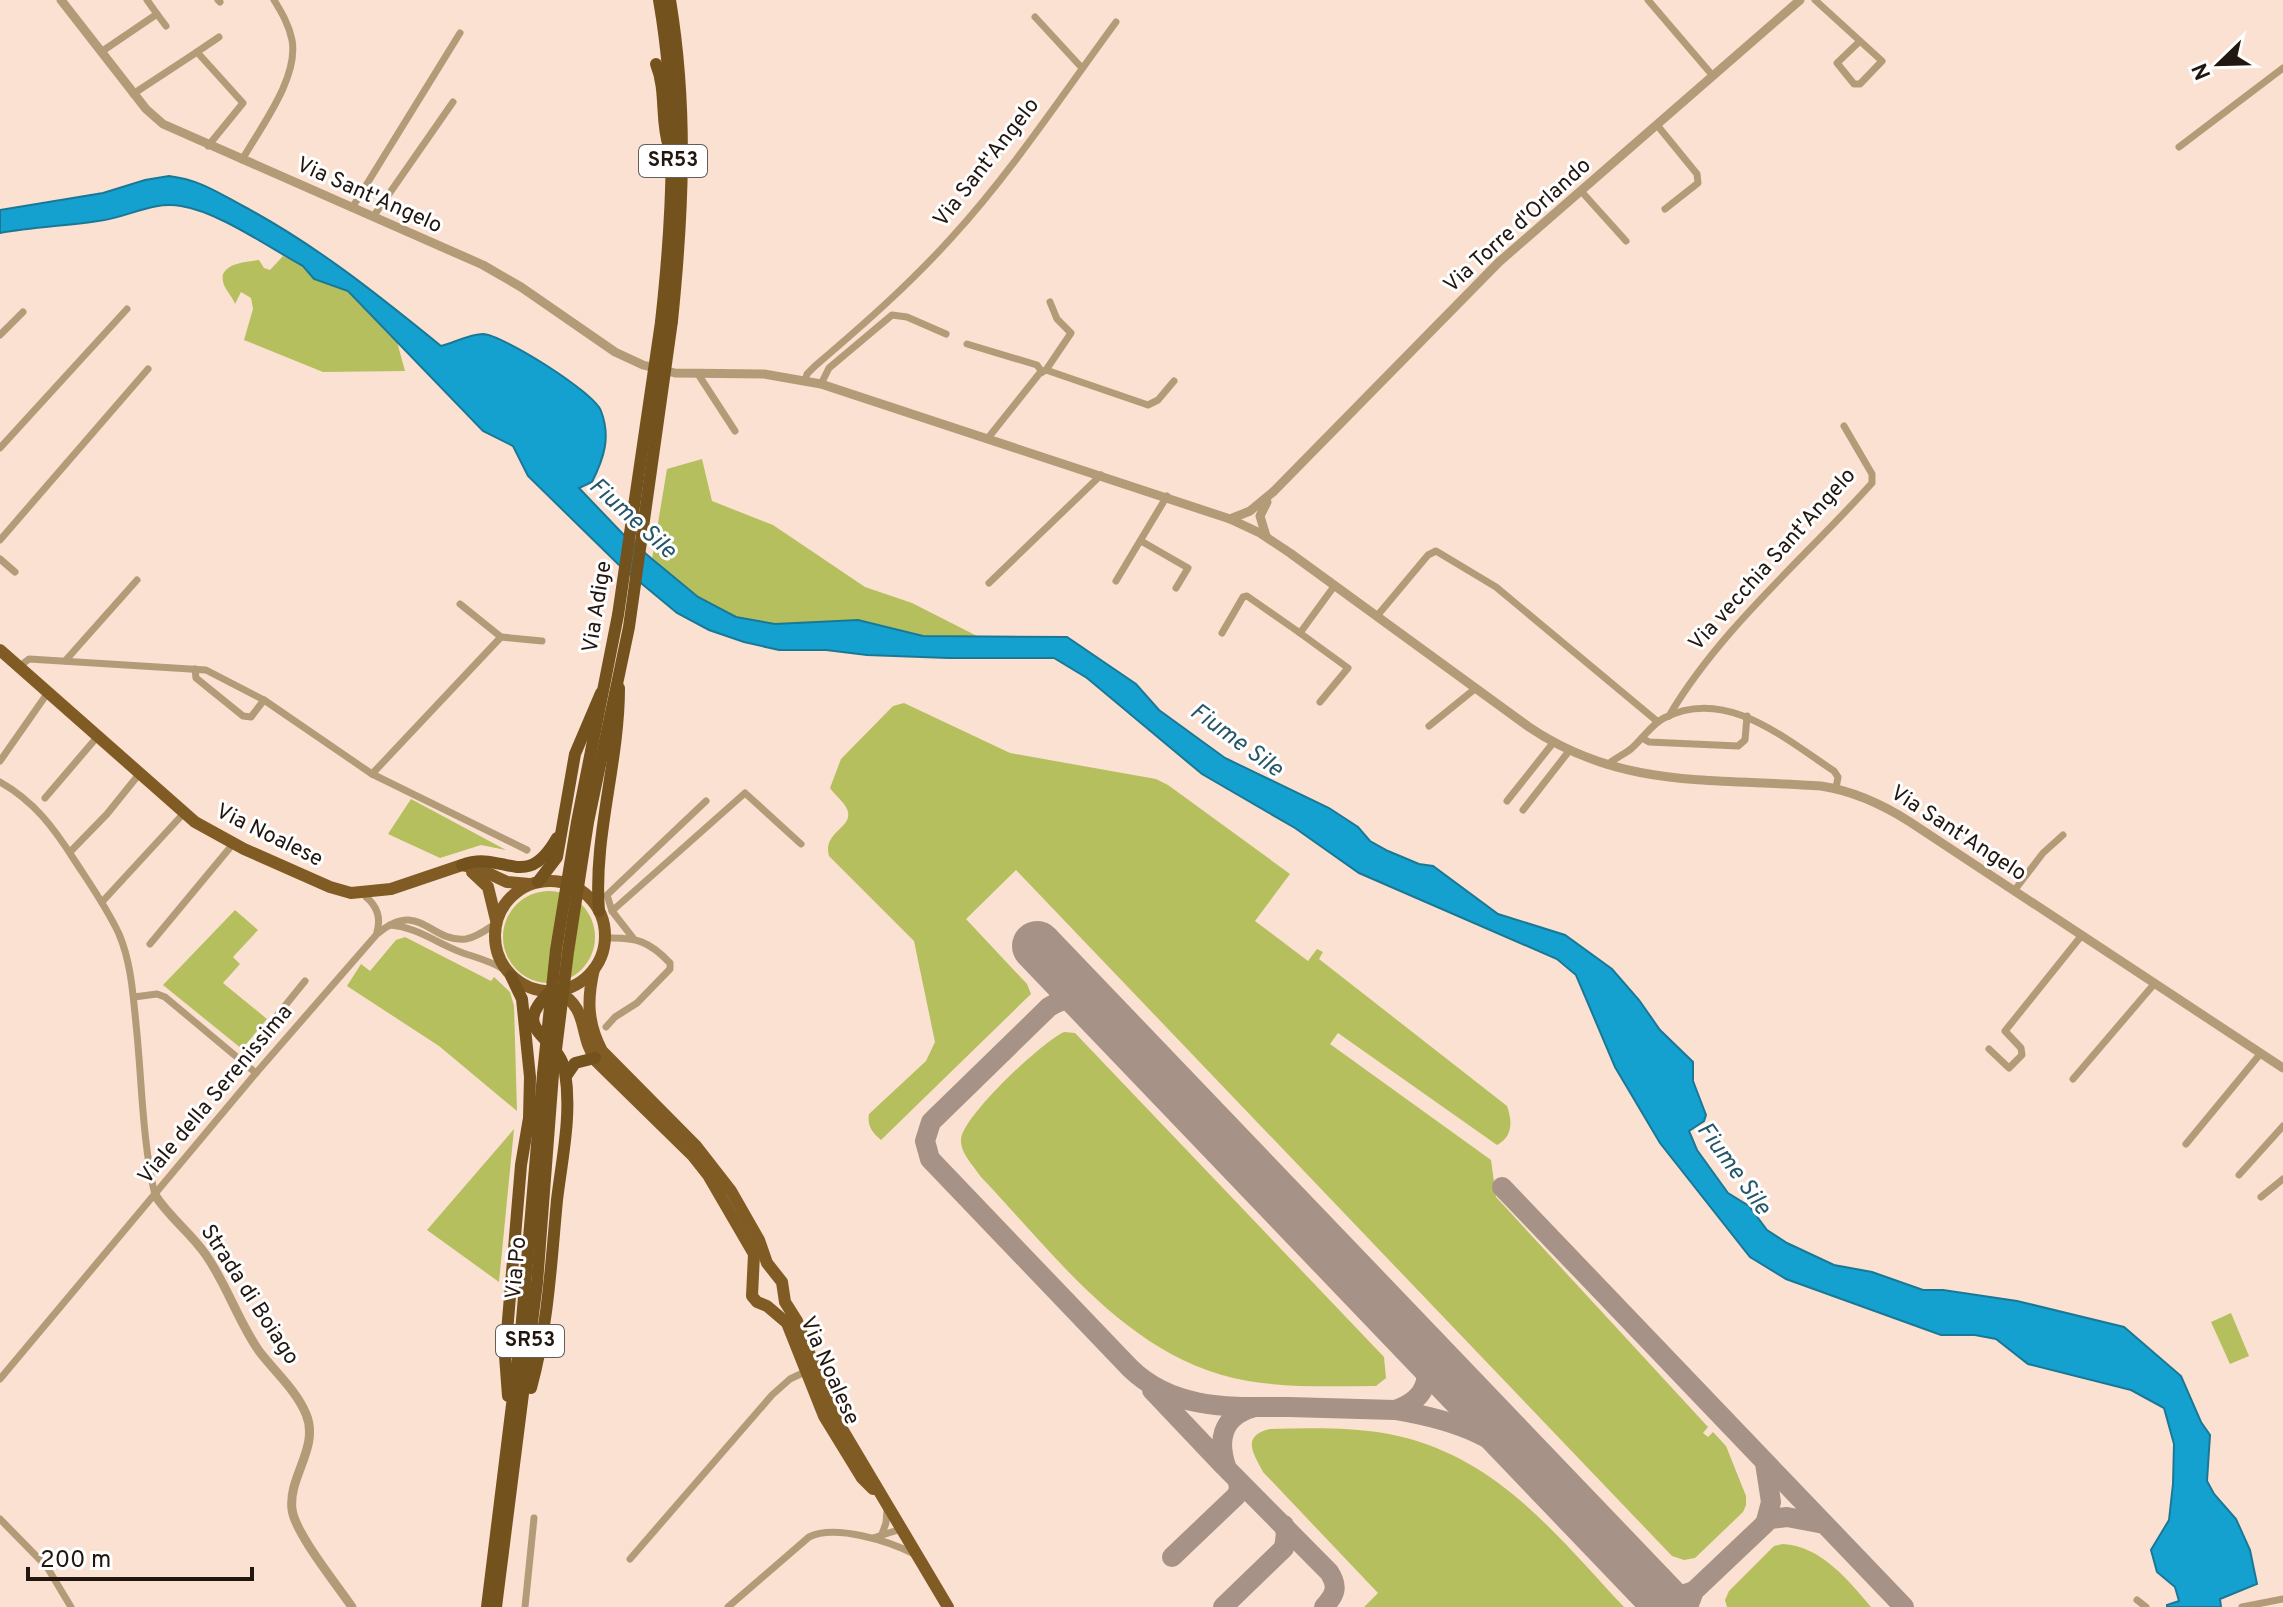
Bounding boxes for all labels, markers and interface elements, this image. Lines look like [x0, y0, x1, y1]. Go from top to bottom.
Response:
north arrow [2179, 24, 2259, 104]
text: N [2187, 58, 2218, 83]
street label: Via Sant'Angelo [928, 93, 1046, 233]
road number: SR53 [639, 145, 707, 177]
street label: Via Sant'Angelo [292, 152, 446, 240]
street label: Via Torre d'Orlando [1439, 153, 1597, 299]
street label: Via vecchia Sant'Angelo [1684, 463, 1862, 657]
water label: Fiume Sile [582, 472, 683, 567]
street label: Via Adige [577, 559, 619, 655]
water label: Fiume Sile [1184, 697, 1289, 785]
street label: Via Sant'Angelo [1885, 780, 2031, 888]
street label: Via Noalese [211, 798, 327, 874]
street label: Viale della Serenissima [133, 1000, 299, 1190]
water label: Fiume Sile [1689, 1117, 1777, 1222]
street label: Strada di Boiago [194, 1220, 304, 1370]
street label: Via Po [501, 1235, 533, 1301]
street label: Via Noalese [793, 1313, 865, 1429]
road number: SR53 [496, 1325, 564, 1357]
scale bar [28, 1531, 252, 1581]
text: 200 m [40, 1546, 111, 1576]

